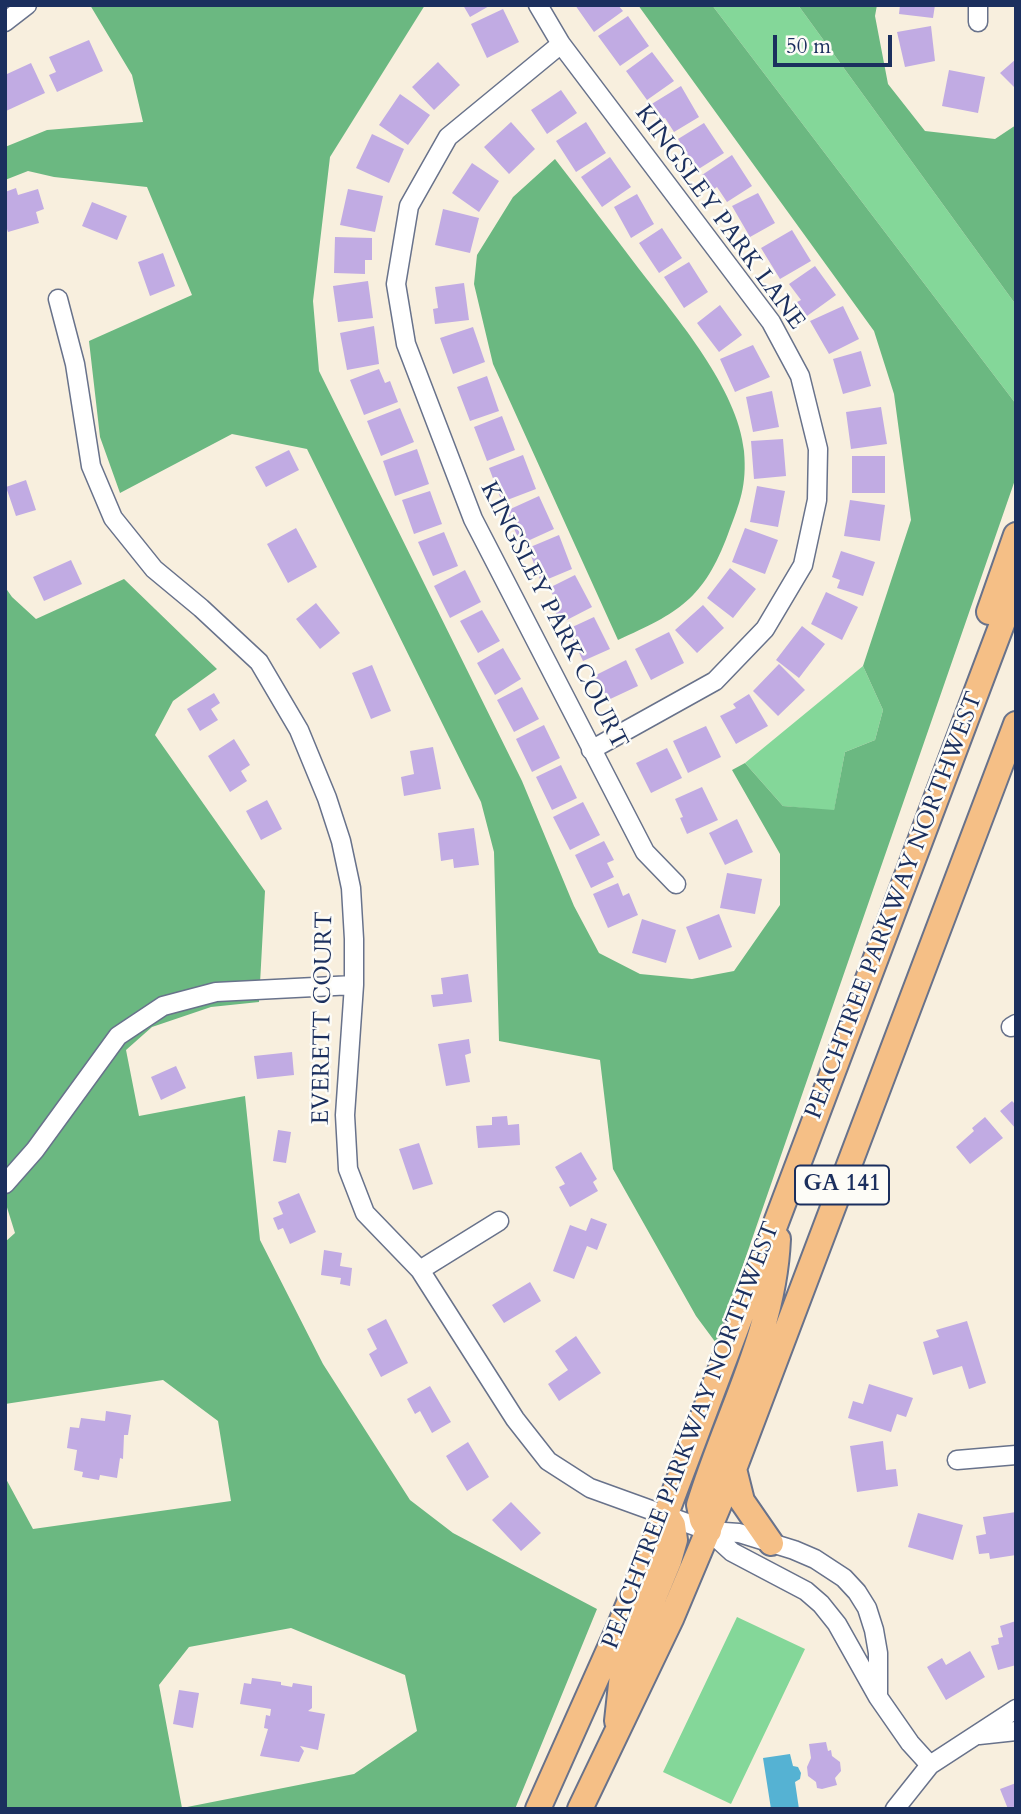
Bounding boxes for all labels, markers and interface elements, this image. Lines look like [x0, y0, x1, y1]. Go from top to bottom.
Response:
scale bar [776, 21, 895, 65]
text: 50 m [786, 32, 831, 61]
street label: KINGSLEY PARK LANE [628, 100, 810, 336]
street label: KINGSLEY PARK COURT [473, 477, 633, 755]
street label: PEACHTREE PARKWAY NORTHWEST [800, 688, 990, 1124]
street label: EVERETT COURT [308, 911, 340, 1125]
road number: GA 141 [795, 1166, 889, 1204]
street label: PEACHTREE PARKWAY NORTHWEST [597, 1218, 787, 1654]

